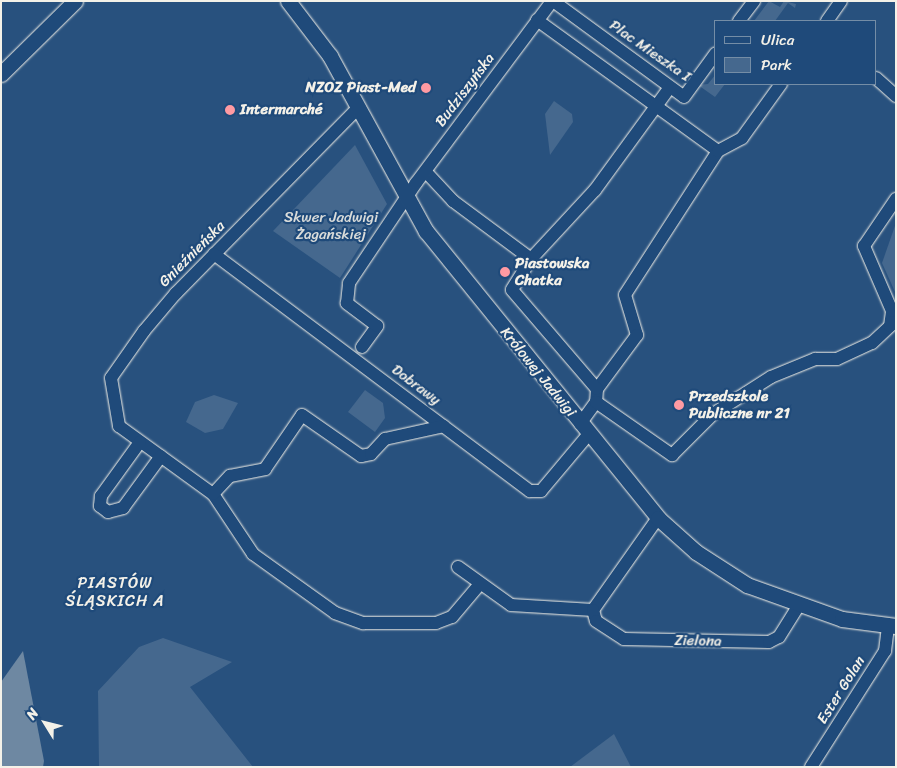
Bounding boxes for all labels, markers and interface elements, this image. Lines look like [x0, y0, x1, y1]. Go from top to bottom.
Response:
street label: Plac Mieszka I [606, 16, 694, 86]
legend [714, 20, 877, 85]
text: Ulica [761, 27, 794, 53]
street label: Budziszyńska [431, 50, 499, 130]
text: Park [761, 52, 792, 78]
place label: NZOZ Piast-Med [306, 79, 416, 97]
marker: NZOZ Piast-Med [420, 82, 432, 94]
place label: Intermarché [240, 101, 323, 119]
marker: Intermarché [224, 104, 236, 116]
park label: Skwer Jadwigi Żagańskiej [284, 208, 378, 243]
street label: Gnieźnieńska [155, 217, 229, 291]
place label: Piastowska Chatka [515, 254, 589, 289]
marker: Piastowska Chatka [499, 266, 511, 278]
street label: Królowej Jadwigi [496, 323, 580, 421]
street label: Dobrawy [388, 361, 444, 409]
place label: Przedszkole Publiczne nr 21 [689, 387, 790, 422]
marker: Przedszkole Publiczne nr 21 [673, 399, 685, 411]
district label: PIASTÓW ŚLĄSKICH A [64, 573, 166, 611]
street label: Zielona [674, 632, 722, 650]
street label: Ester Golan [813, 653, 869, 727]
north arrow [20, 698, 70, 748]
text: N [19, 703, 45, 725]

